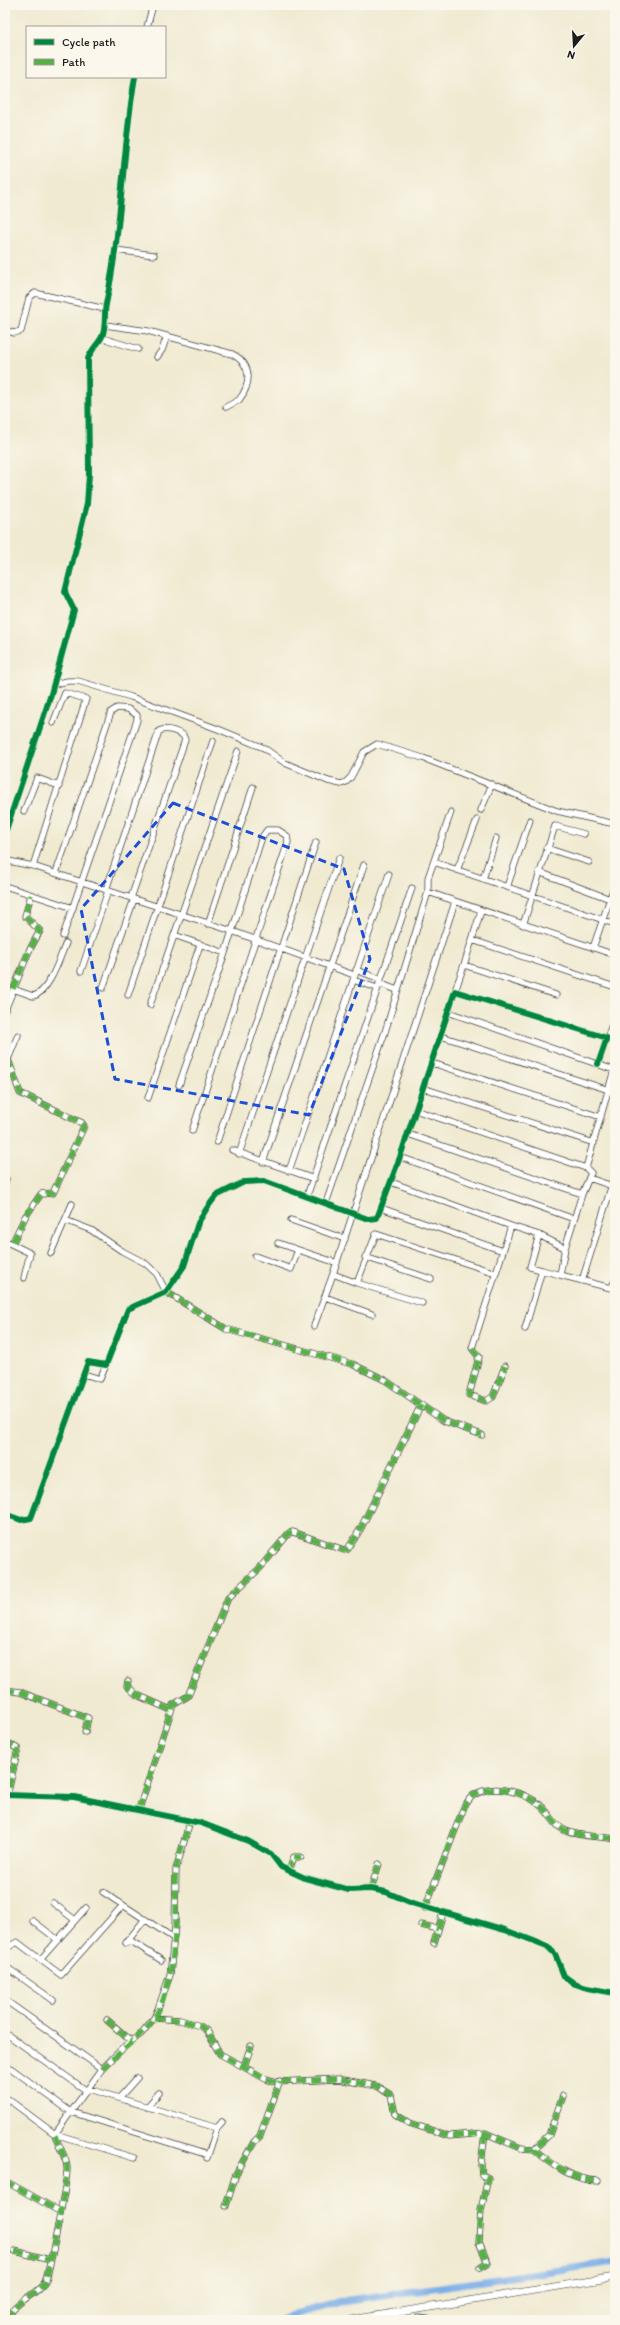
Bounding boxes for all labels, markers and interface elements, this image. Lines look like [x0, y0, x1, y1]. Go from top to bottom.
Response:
legend [26, 26, 166, 78]
north arrow [554, 26, 594, 66]
text: Cycle path [62, 35, 116, 49]
text: N [566, 48, 577, 62]
text: Path [62, 55, 85, 69]

